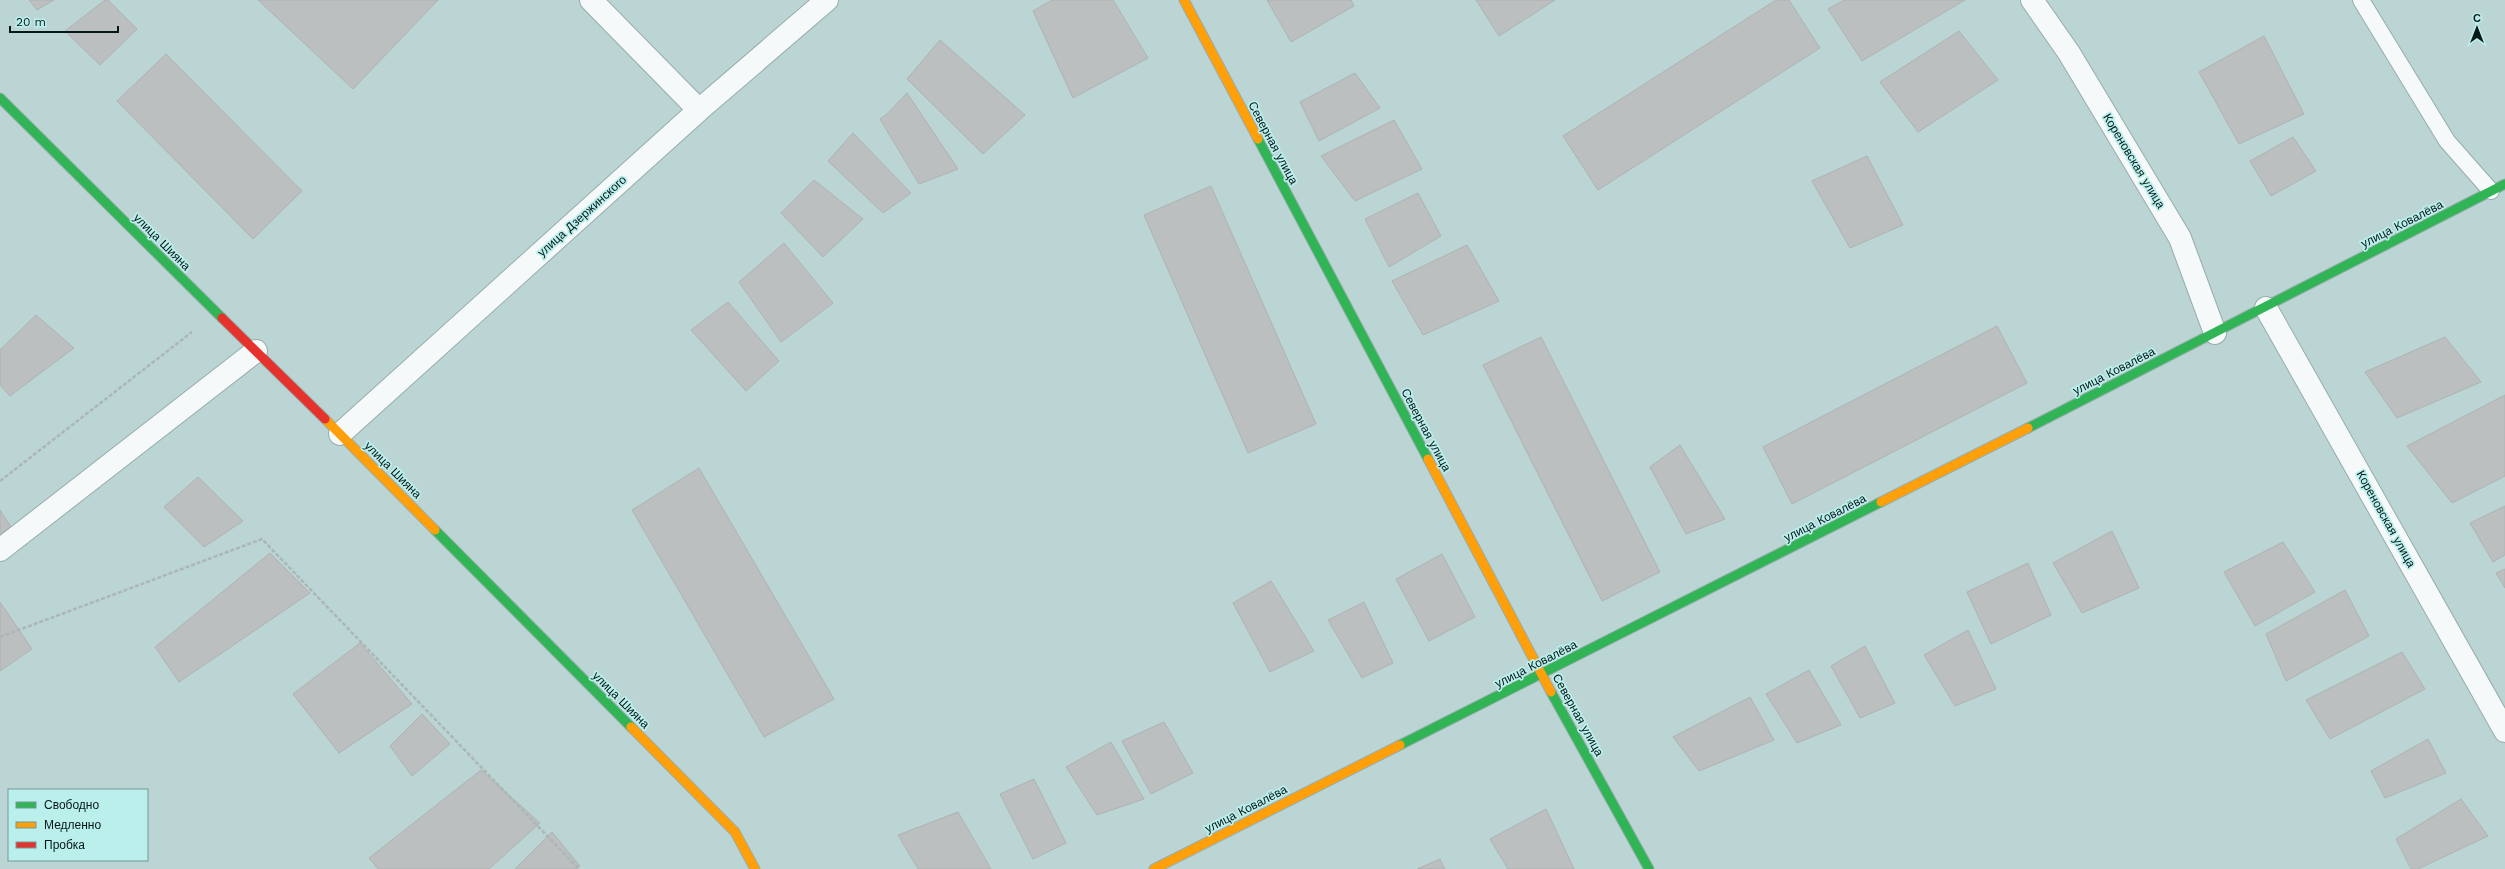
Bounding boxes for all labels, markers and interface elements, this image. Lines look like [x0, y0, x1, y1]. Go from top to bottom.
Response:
scale bar [10, 8, 118, 34]
north arrow [2457, 8, 2497, 48]
text: С [2473, 12, 2481, 25]
text: 20 m [16, 15, 46, 29]
street label: Северная улица [1245, 99, 1301, 187]
street label: Кореновская улица [2100, 111, 2168, 211]
street label: улица Дзержинского [535, 172, 629, 260]
street label: улица Ковалёва [2359, 197, 2446, 251]
street label: улица Шияна [131, 211, 194, 274]
street label: улица Ковалёва [2071, 344, 2158, 398]
street label: Северная улица [1398, 386, 1454, 474]
street label: улица Шияна [362, 439, 425, 502]
street label: Кореновская улица [2354, 468, 2419, 570]
street label: улица Ковалёва [1782, 491, 1869, 545]
street label: улица Ковалёва [1493, 637, 1580, 691]
street label: улица Шияна [590, 669, 653, 732]
street label: Северная улица [1550, 671, 1607, 759]
street label: улица Ковалёва [1203, 782, 1290, 836]
legend [8, 789, 148, 861]
text: Свободно [44, 798, 99, 812]
text: Медленно [44, 818, 101, 832]
text: Пробка [44, 838, 85, 852]

